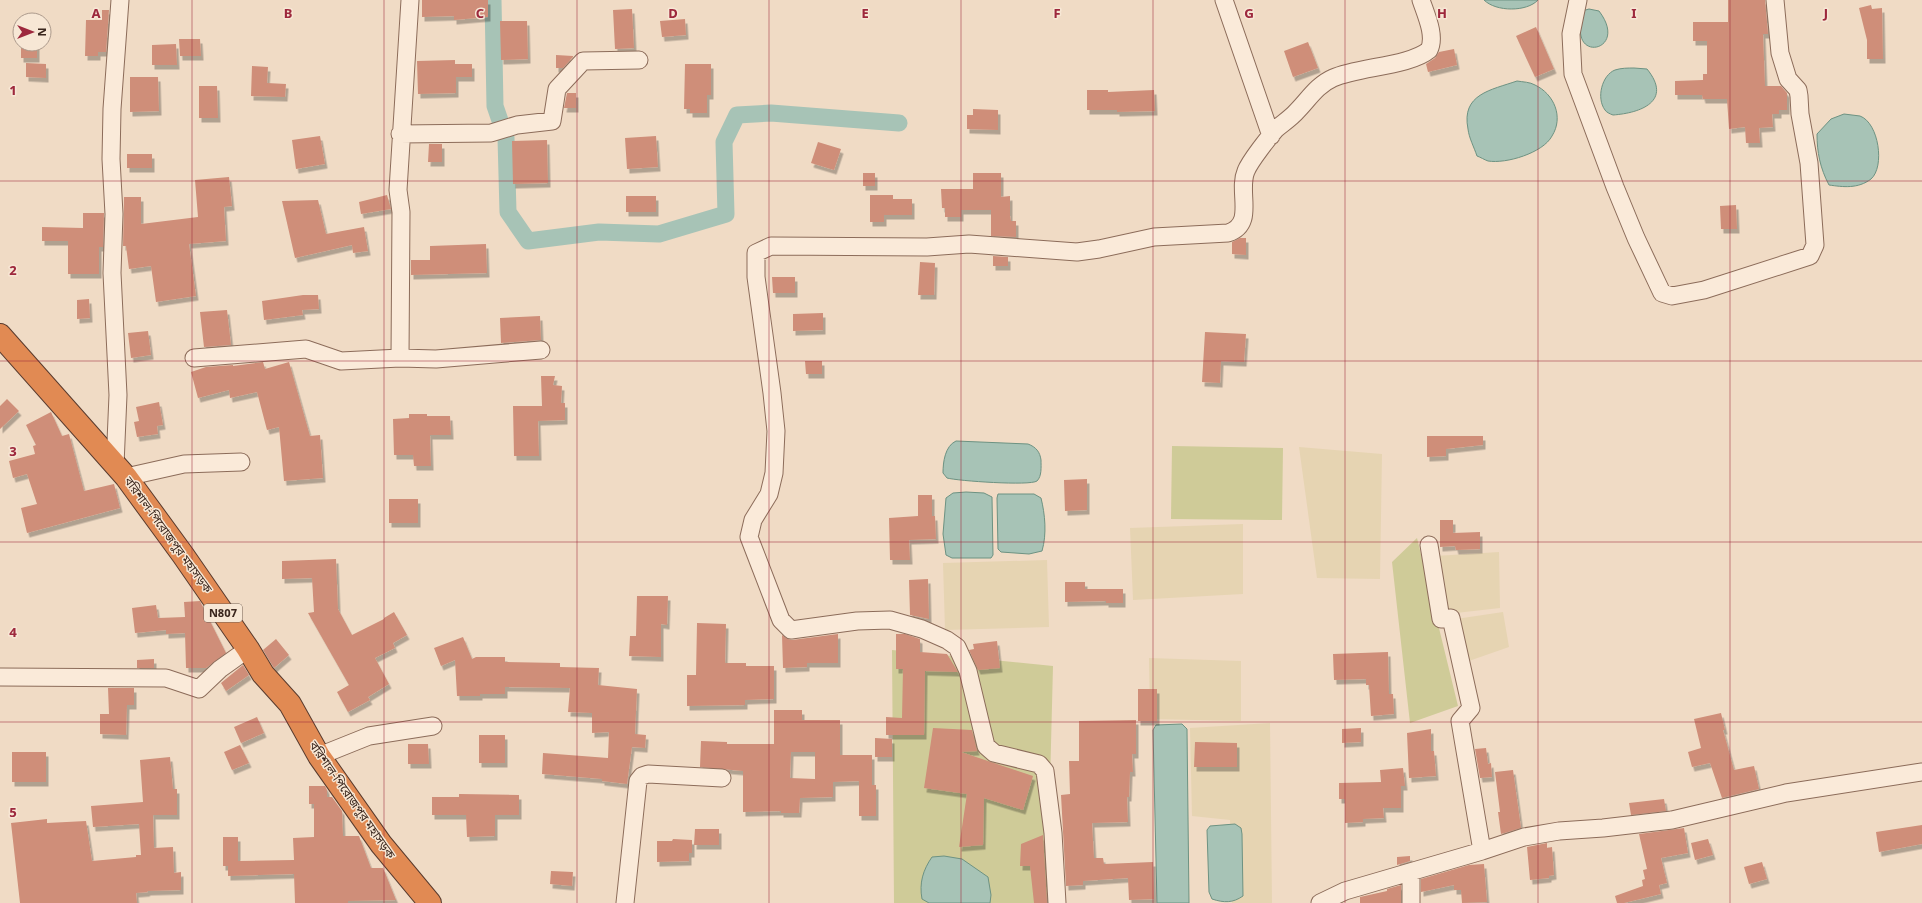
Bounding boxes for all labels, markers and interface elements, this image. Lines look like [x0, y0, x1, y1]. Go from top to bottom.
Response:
text: A [91, 6, 101, 23]
text: B [284, 6, 293, 23]
text: C [476, 6, 484, 23]
text: D [668, 6, 678, 23]
text: E [861, 6, 869, 23]
text: F [1054, 6, 1061, 23]
text: G [1244, 6, 1254, 23]
text: H [1437, 6, 1447, 23]
text: I [1631, 6, 1637, 23]
text: J [1822, 6, 1828, 23]
north arrow [12, 12, 52, 52]
text: N [34, 28, 48, 37]
text: 1 [9, 83, 17, 100]
text: 2 [9, 263, 17, 280]
text: 3 [9, 444, 17, 461]
street label: বরিশাল-পিরোজপুর মহাসড়ক [119, 473, 216, 597]
road number: N807 [204, 604, 242, 622]
text: 4 [9, 625, 17, 642]
street label: বরিশাল-পিরোজপুর মহাসড়ক [304, 737, 399, 863]
text: 5 [9, 805, 17, 822]

